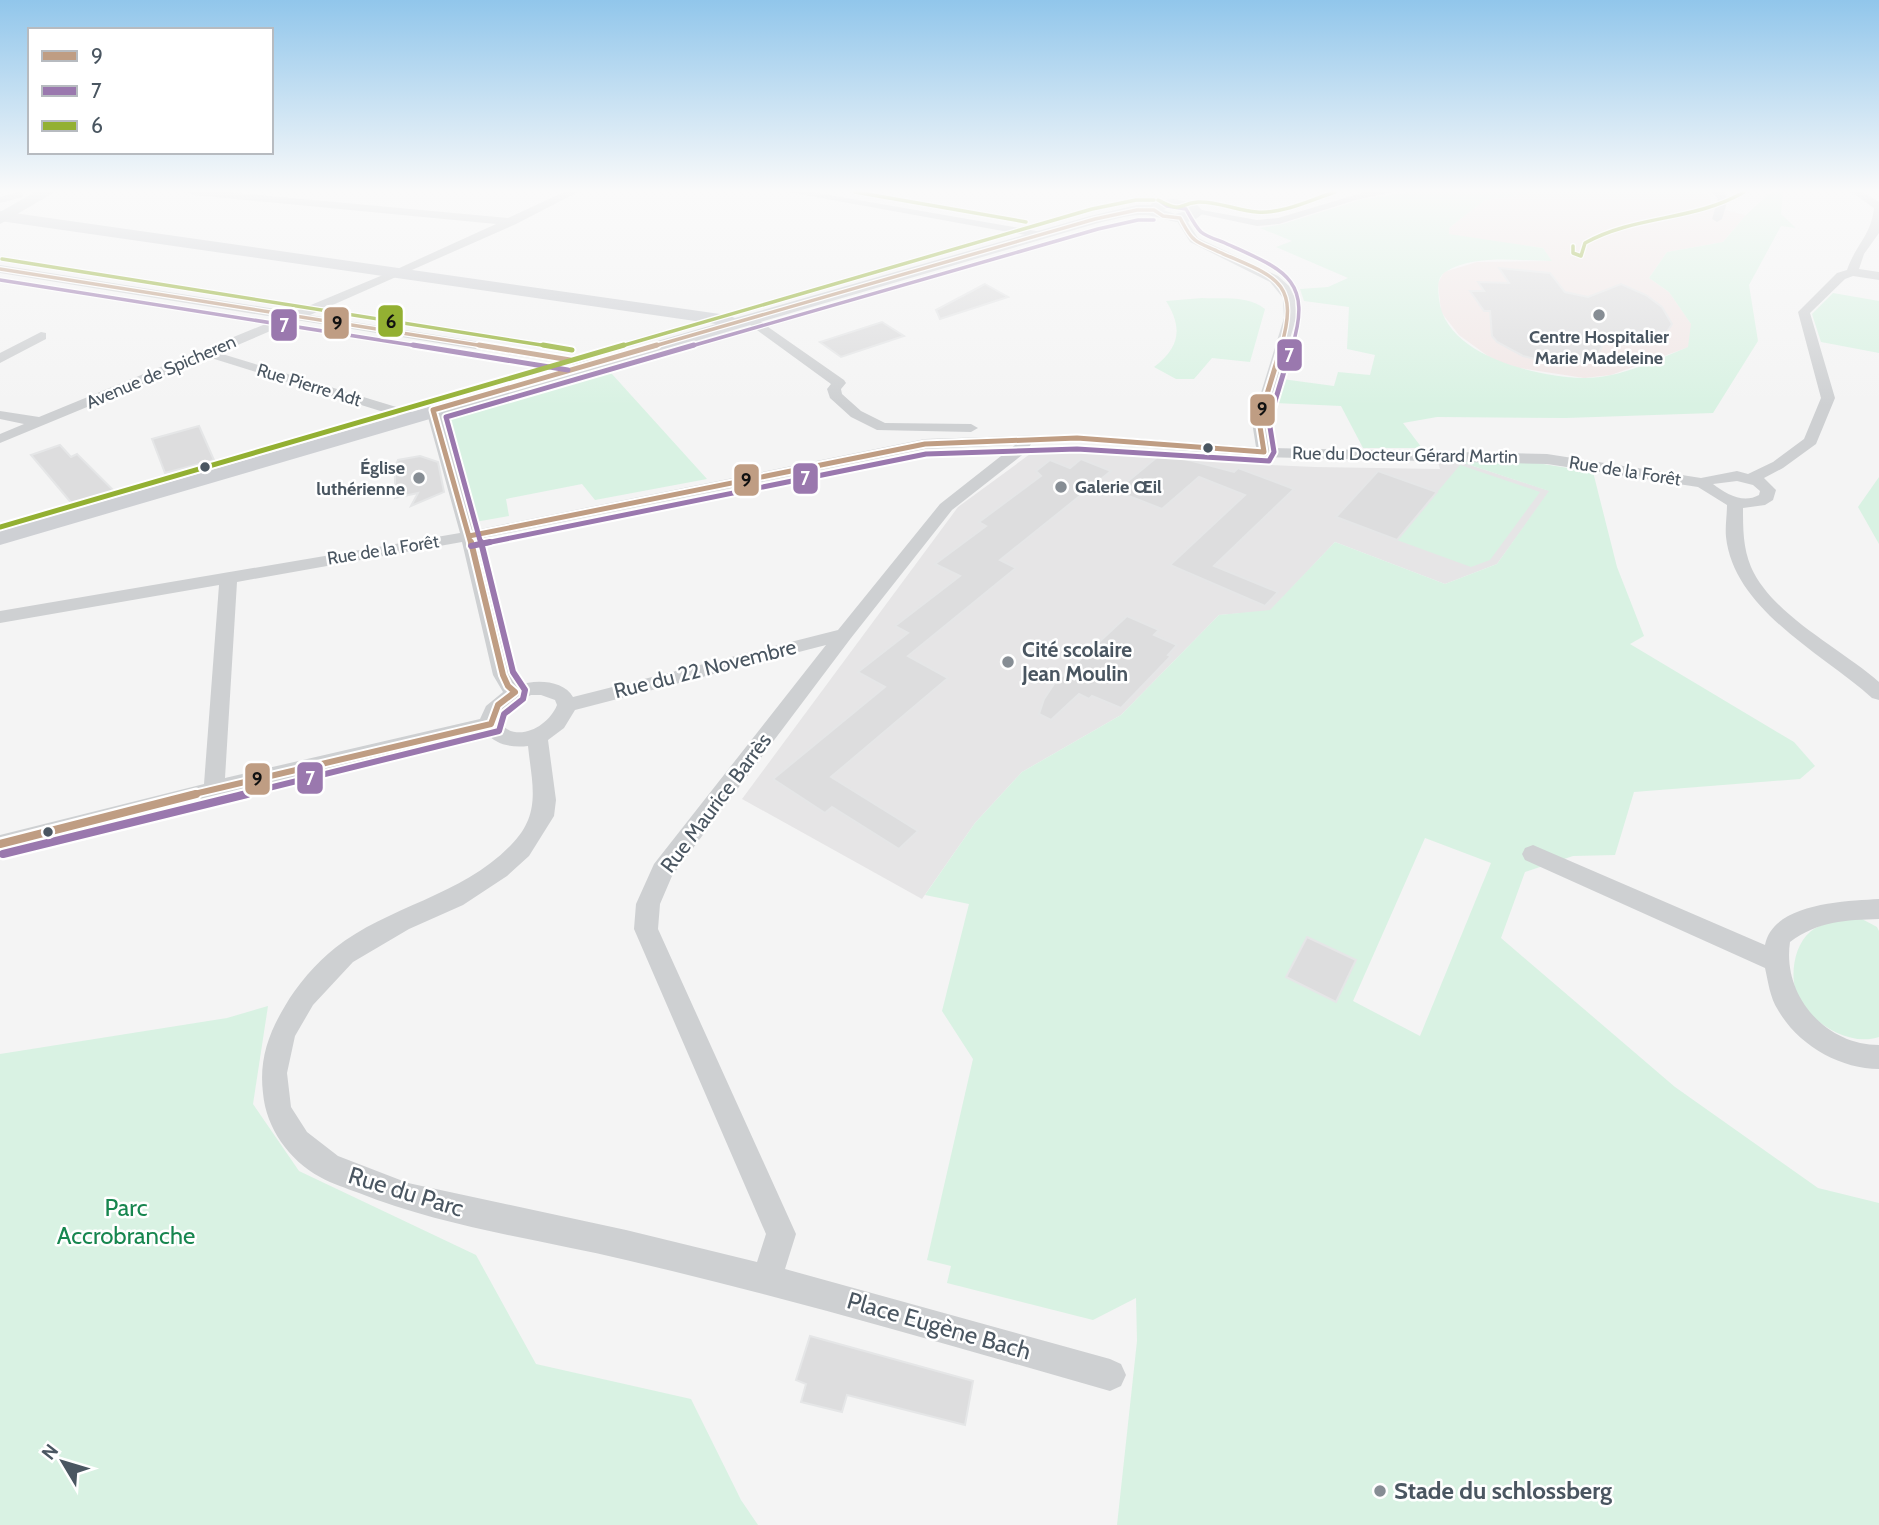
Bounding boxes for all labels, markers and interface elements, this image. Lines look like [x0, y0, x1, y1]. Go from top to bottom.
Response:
legend [28, 28, 273, 154]
text: 9 [91, 43, 103, 68]
text: 7 [91, 78, 102, 103]
text: 6 [91, 113, 103, 138]
line badge: 6 [377, 304, 404, 338]
line badge: 9 [323, 306, 350, 340]
marker: Centre Hospitalier Marie Madeleine [1591, 307, 1607, 323]
line badge: 7 [270, 308, 298, 342]
text: 6 [386, 310, 396, 333]
text: 9 [332, 312, 342, 335]
text: 7 [279, 314, 289, 337]
place label: Centre Hospitalier Marie Madeleine [1529, 326, 1669, 369]
street label: Avenue de Spicheren [83, 331, 239, 413]
line badge: 7 [1276, 338, 1303, 372]
text: 7 [1284, 344, 1294, 367]
street label: Rue Pierre Adt [254, 359, 364, 411]
line badge: 9 [1249, 393, 1276, 427]
text: 9 [1257, 398, 1267, 421]
unlabelled marker [1201, 441, 1215, 455]
street label: Rue du Docteur Gérard Martin [1292, 442, 1518, 468]
street label: Rue de la Forêt [1568, 451, 1682, 491]
place label: Église luthérienne [316, 457, 405, 500]
unlabelled marker [198, 460, 212, 474]
line badge: 7 [792, 462, 819, 495]
line badge: 9 [733, 463, 760, 497]
text: 7 [800, 467, 810, 490]
text: 9 [741, 469, 751, 492]
marker: Église luthérienne [411, 470, 427, 486]
place label: Galerie Œil [1075, 476, 1162, 498]
marker: Galerie Œil [1053, 479, 1069, 495]
street label: Rue de la Forêt [326, 530, 440, 570]
street label: Rue du 22 Novembre [611, 634, 799, 703]
place label: Cité scolaire Jean Moulin [1021, 637, 1132, 686]
marker: Cité scolaire Jean Moulin [1000, 654, 1016, 670]
street label: Rue Maurice Barrès [655, 728, 776, 877]
line badge: 7 [296, 761, 324, 795]
line badge: 9 [244, 762, 271, 796]
text: 7 [305, 767, 315, 790]
text: 9 [252, 768, 262, 791]
unlabelled marker [41, 825, 55, 839]
street label: Rue du Parc [345, 1160, 467, 1223]
park label: Parc Accrobranche [57, 1193, 195, 1250]
street label: Place Eugène Bach [844, 1285, 1034, 1366]
north arrow [28, 1427, 98, 1497]
text: N [37, 1439, 63, 1464]
place label: Stade du schlossberg [1394, 1476, 1612, 1505]
marker: Stade du schlossberg [1372, 1483, 1388, 1499]

